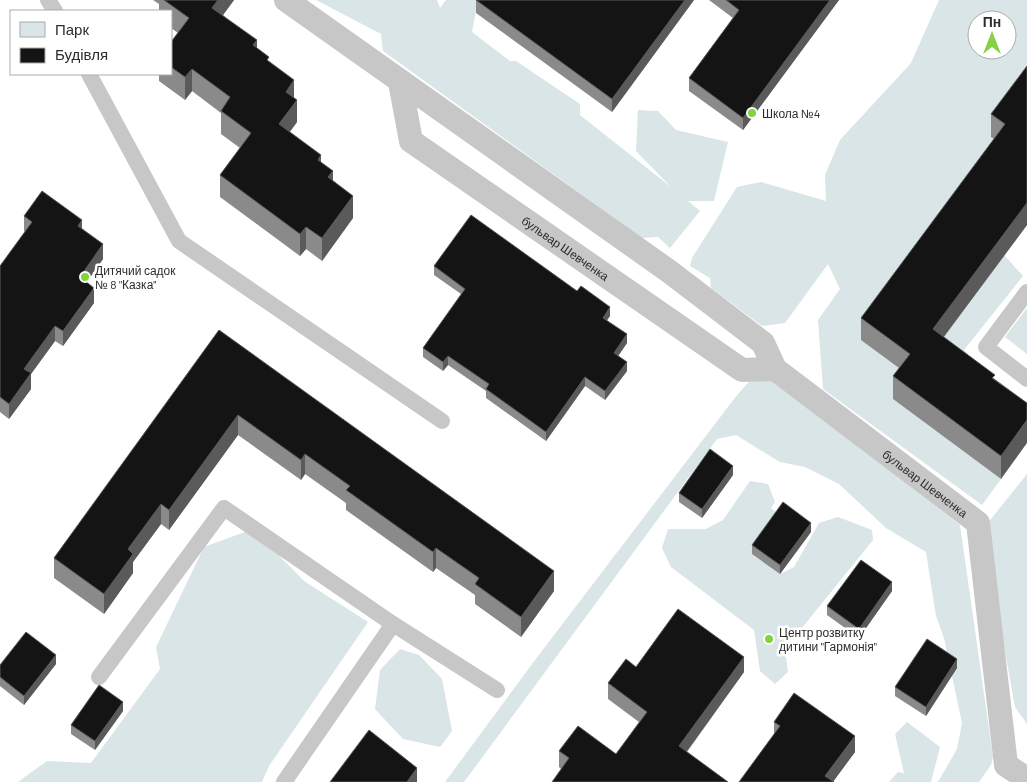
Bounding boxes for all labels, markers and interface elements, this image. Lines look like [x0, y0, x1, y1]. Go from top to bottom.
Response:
legend [10, 10, 172, 75]
north arrow [967, 10, 1017, 60]
text: Пн [983, 13, 1001, 30]
text: Парк [55, 20, 89, 38]
text: Будівля [55, 45, 108, 63]
place label: Школа №4 [762, 106, 820, 120]
marker: Школа №4 [746, 107, 758, 119]
street label: бульвар Шевченка [519, 213, 612, 283]
place label: Дитячий садок № 8 "Казка" [95, 263, 176, 291]
marker: Дитячий садок № 8 "Казка" [79, 271, 91, 283]
street label: бульвар Шевченка [880, 446, 971, 520]
place label: Центр розвитку дитини "Гармонія" [779, 625, 877, 654]
marker: Центр розвитку дитини "Гармонія" [763, 633, 775, 645]

